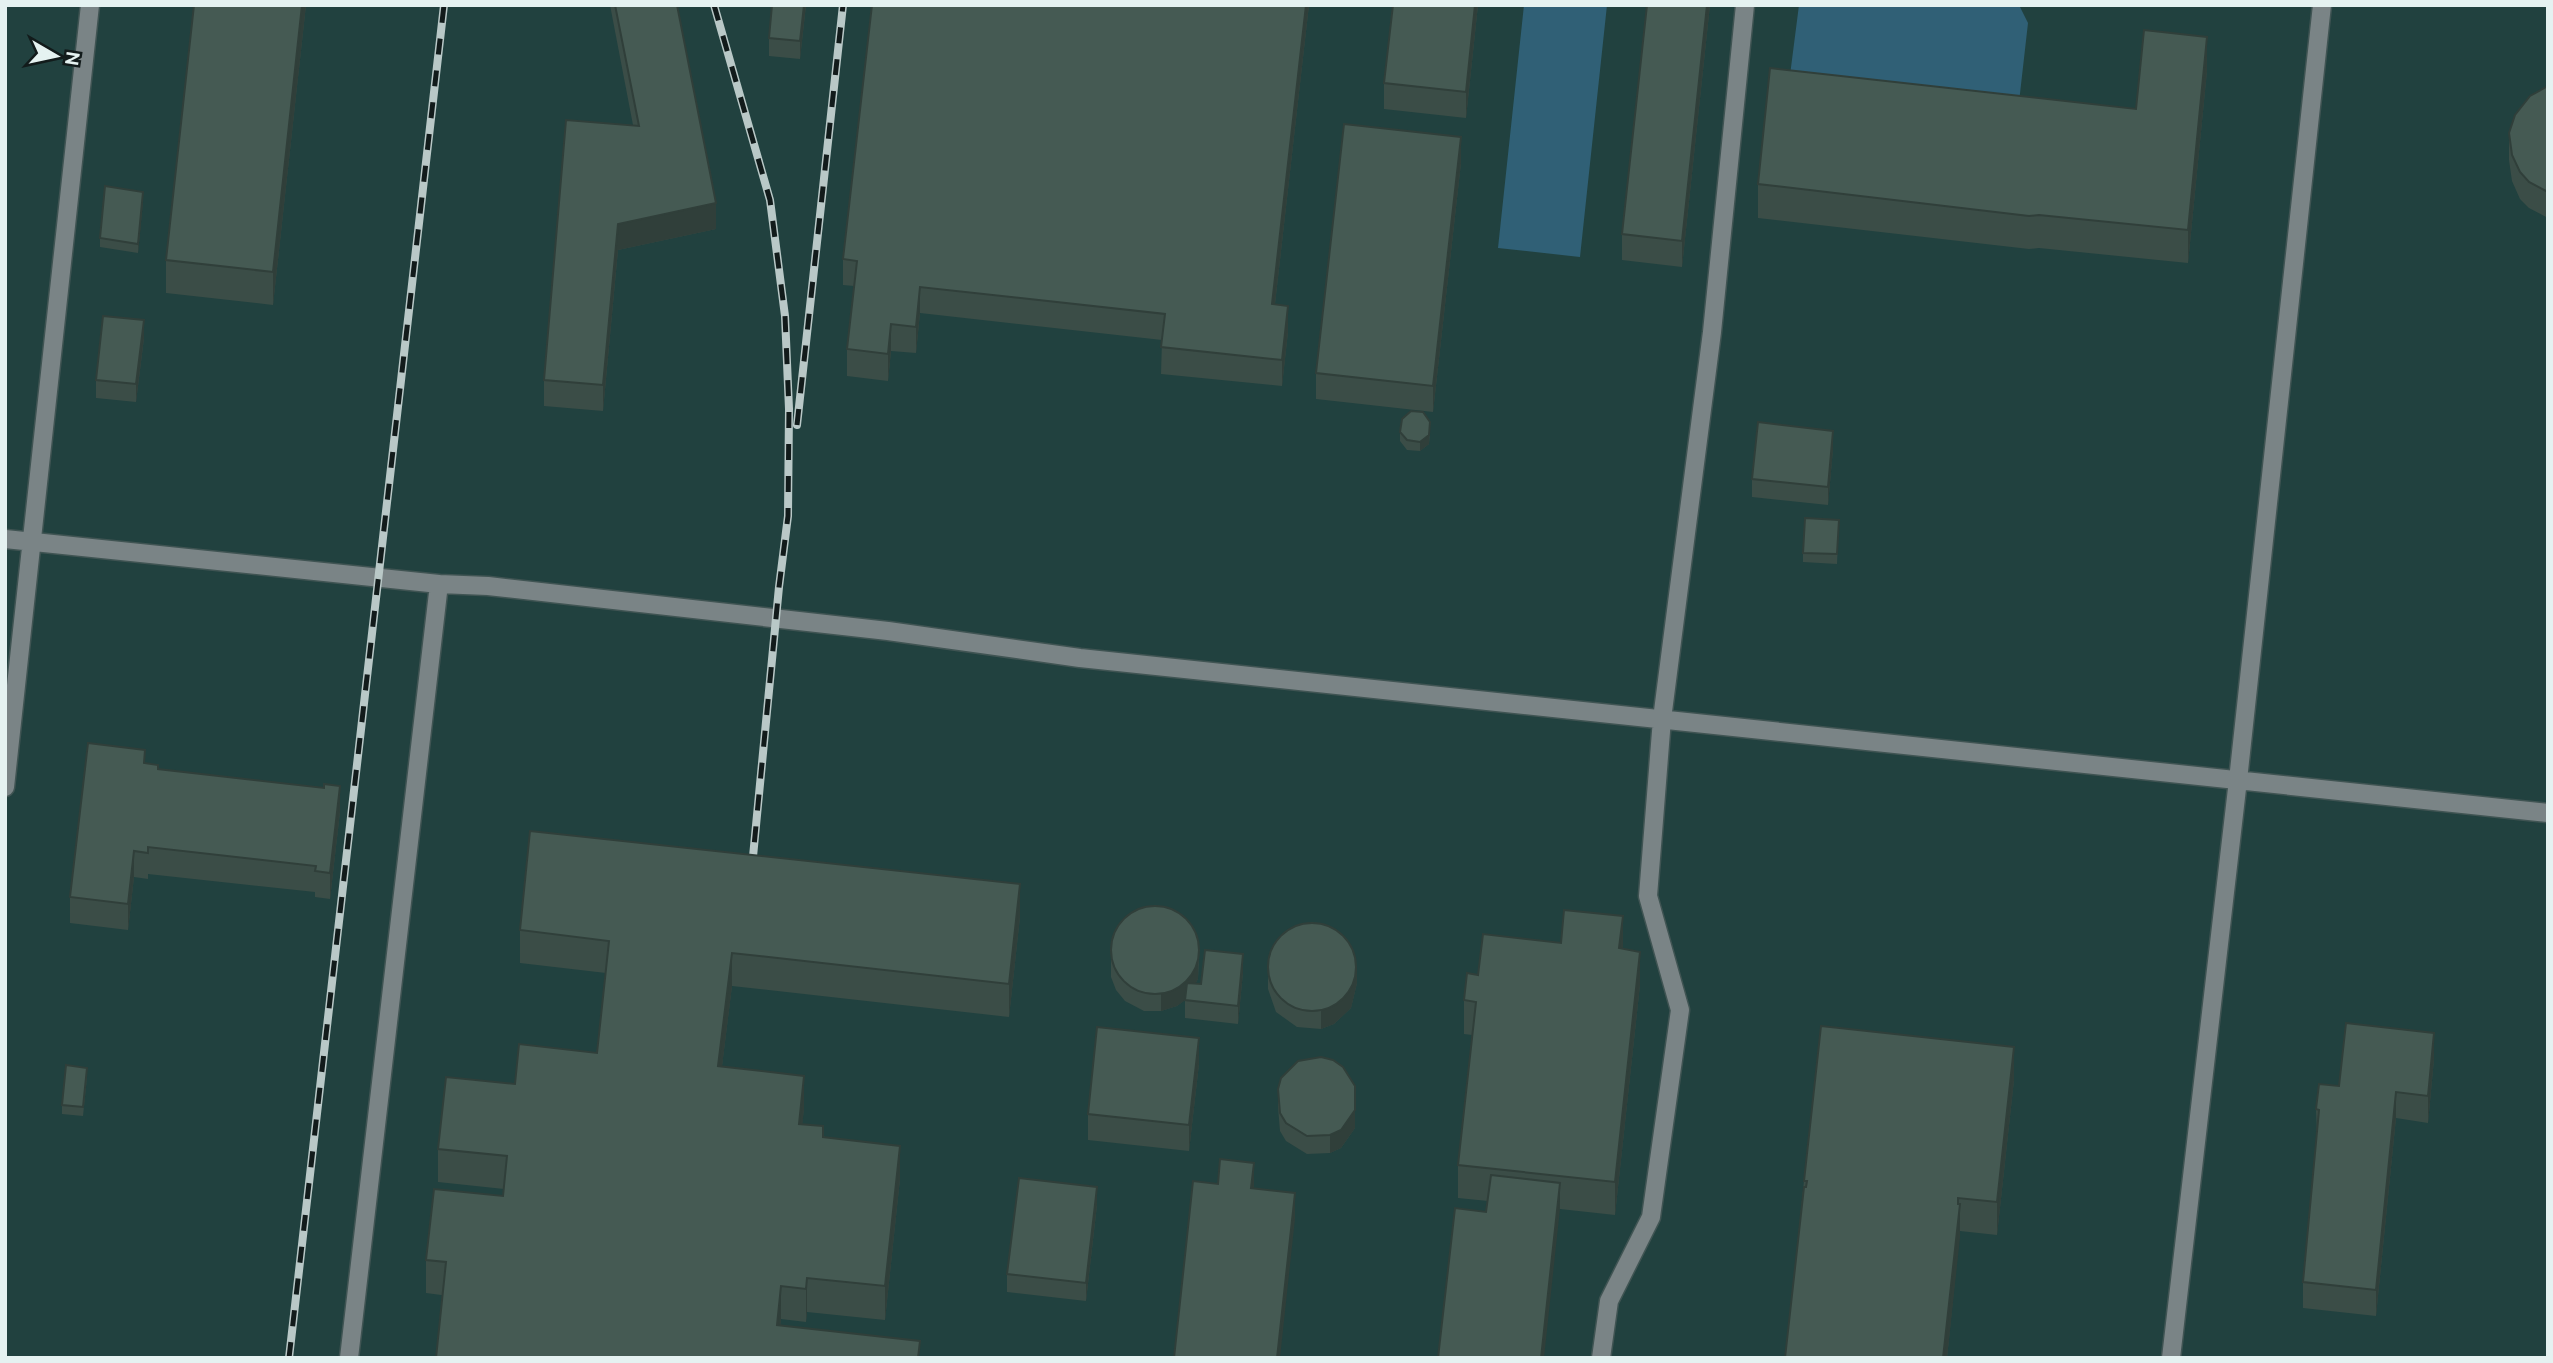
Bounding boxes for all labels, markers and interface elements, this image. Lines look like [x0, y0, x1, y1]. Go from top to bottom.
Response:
north arrow [21, 21, 91, 91]
text: N [61, 50, 85, 67]

